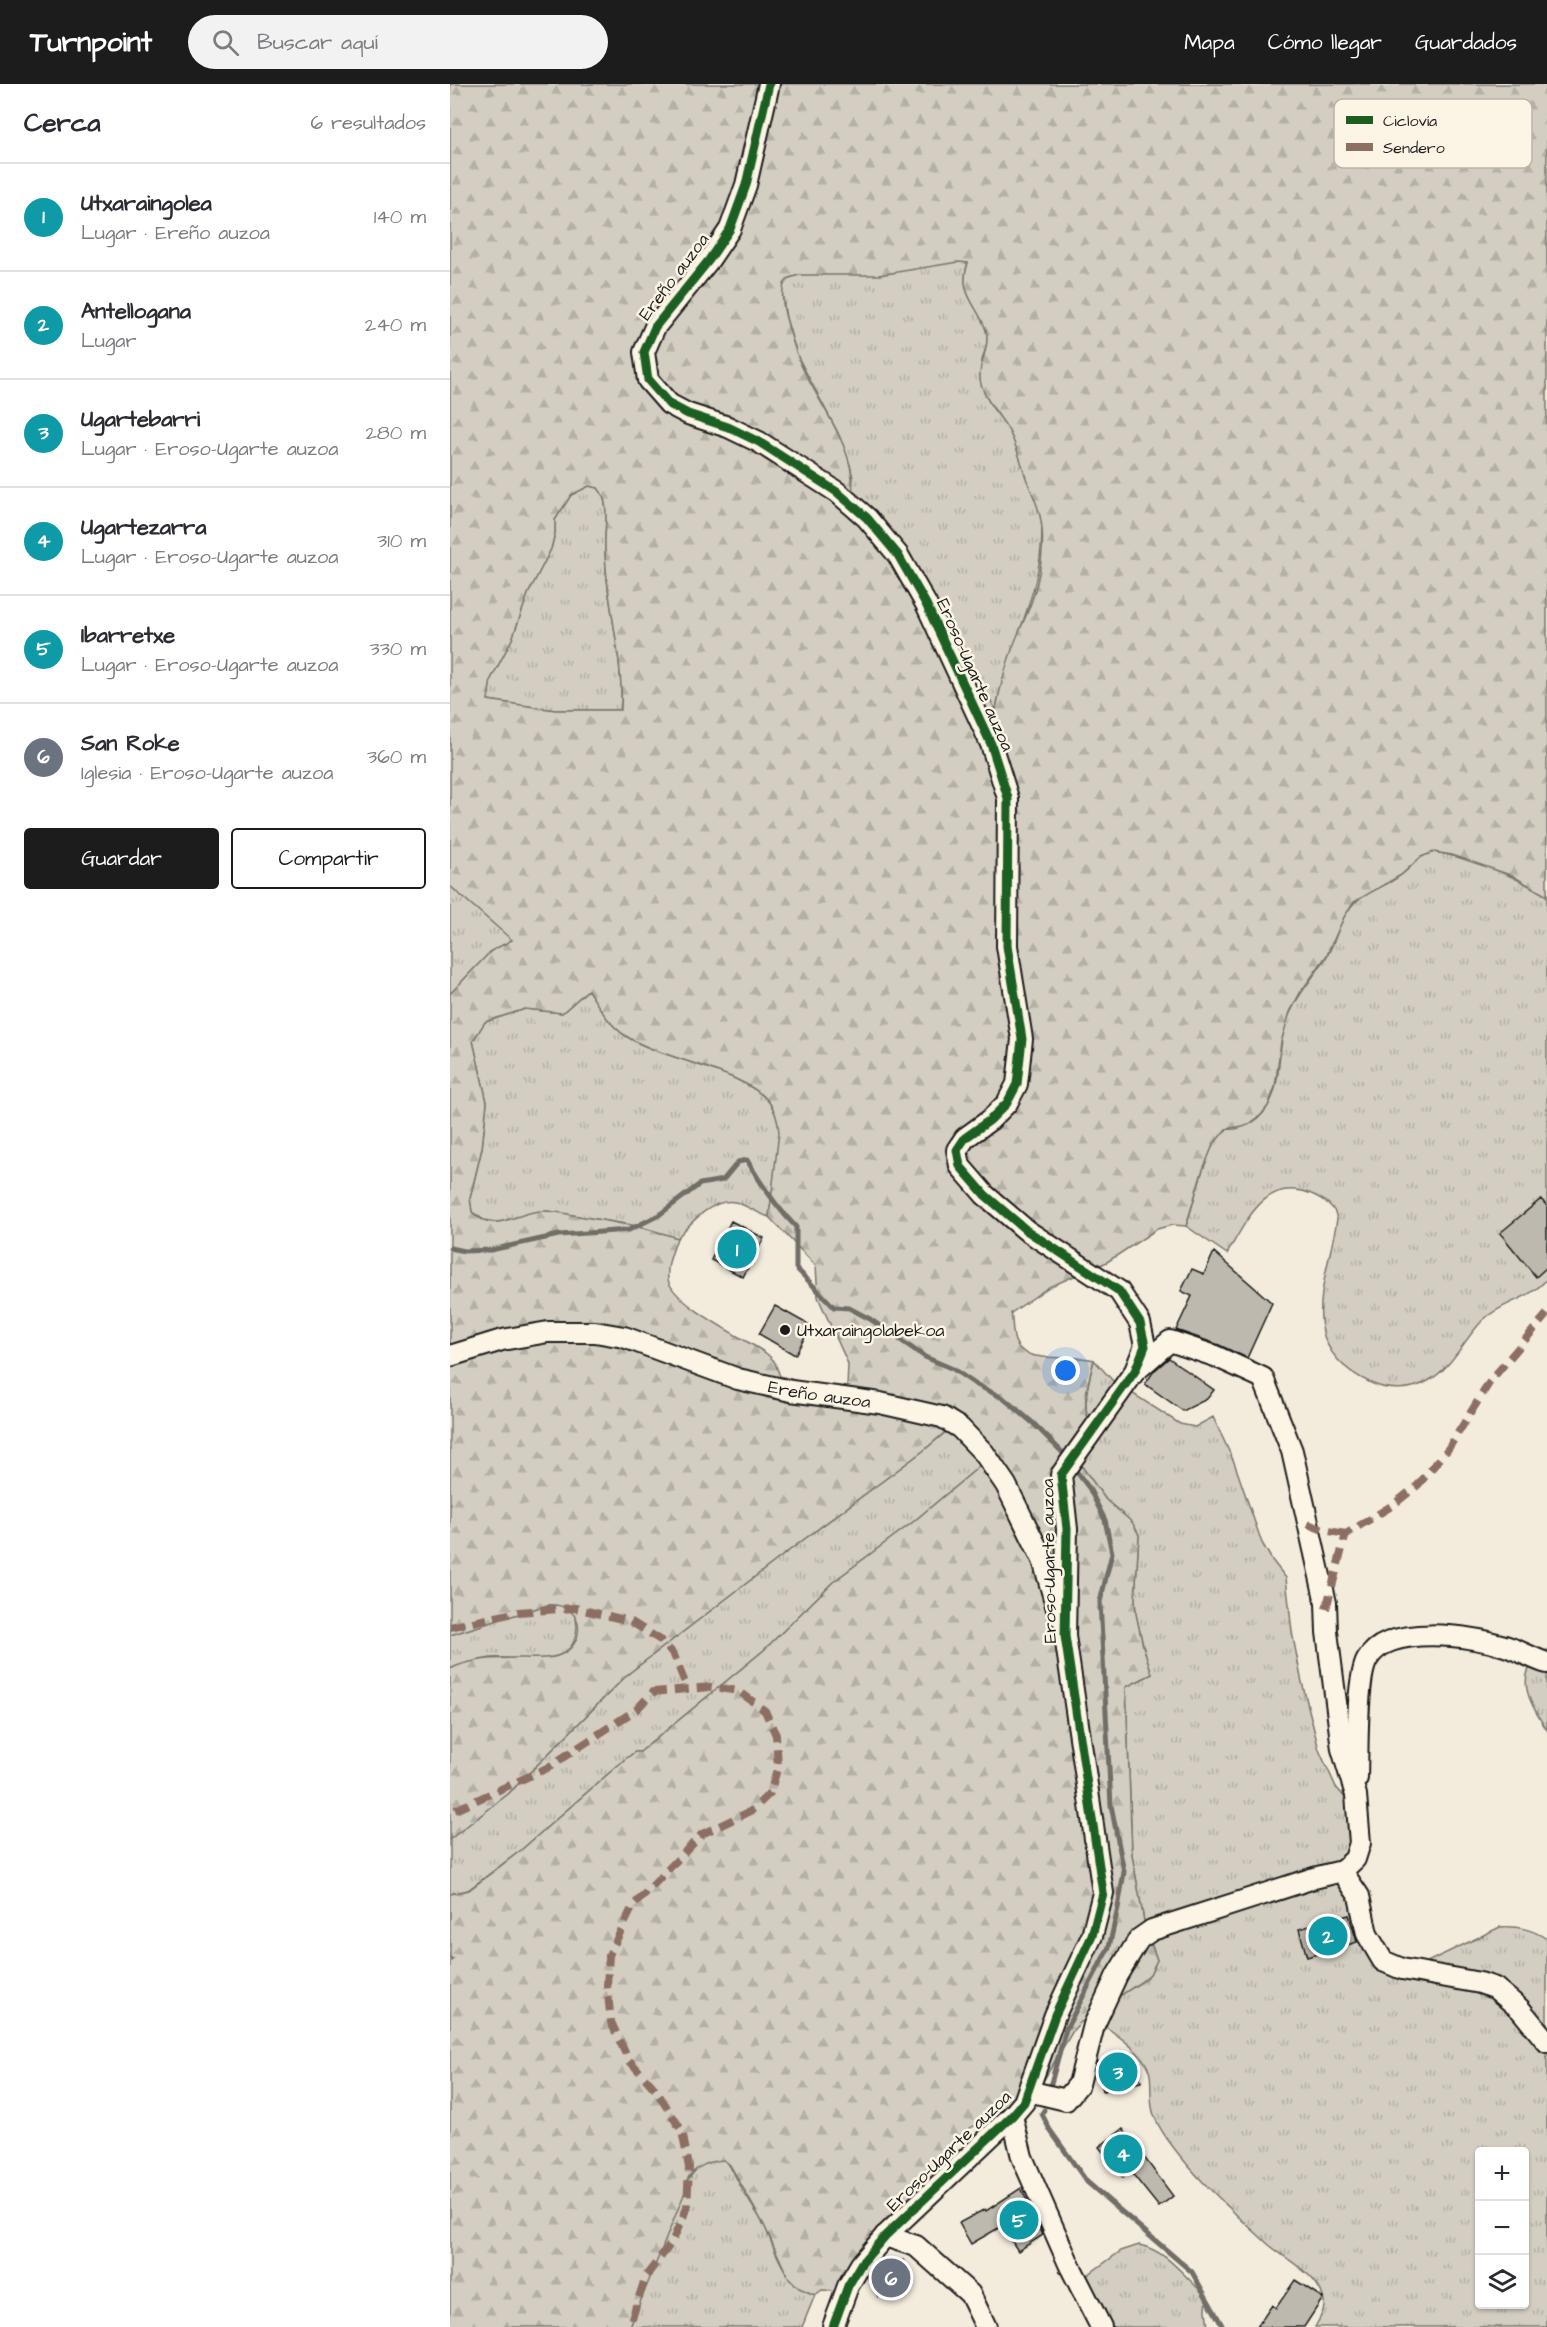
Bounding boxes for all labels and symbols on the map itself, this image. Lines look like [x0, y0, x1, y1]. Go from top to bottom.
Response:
legend [1334, 99, 1532, 168]
text: Ciclovía [1383, 110, 1437, 132]
text: Sendero [1383, 137, 1445, 159]
street label: Ereño auzoa [633, 228, 715, 326]
street label: Eroso-Ugarte auzoa [929, 595, 1020, 756]
pin: 1 [718, 1226, 756, 1272]
place label: Utxaraingolabekoa [797, 1318, 944, 1344]
marker: Utxaraingolabekoa [778, 1323, 792, 1337]
your location [1051, 1356, 1080, 1385]
street label: Ereño auzoa [766, 1374, 872, 1414]
street label: Eroso-Ugarte auzoa [1035, 1478, 1064, 1644]
pin: 2 [1308, 1914, 1348, 1958]
pin: 3 [1098, 2050, 1138, 2094]
street label: Eroso-Ugarte auzoa [881, 2085, 1018, 2218]
pin: 4 [1104, 2132, 1142, 2176]
pin: 5 [1000, 2198, 1038, 2242]
pin: 6 [872, 2256, 910, 2300]

